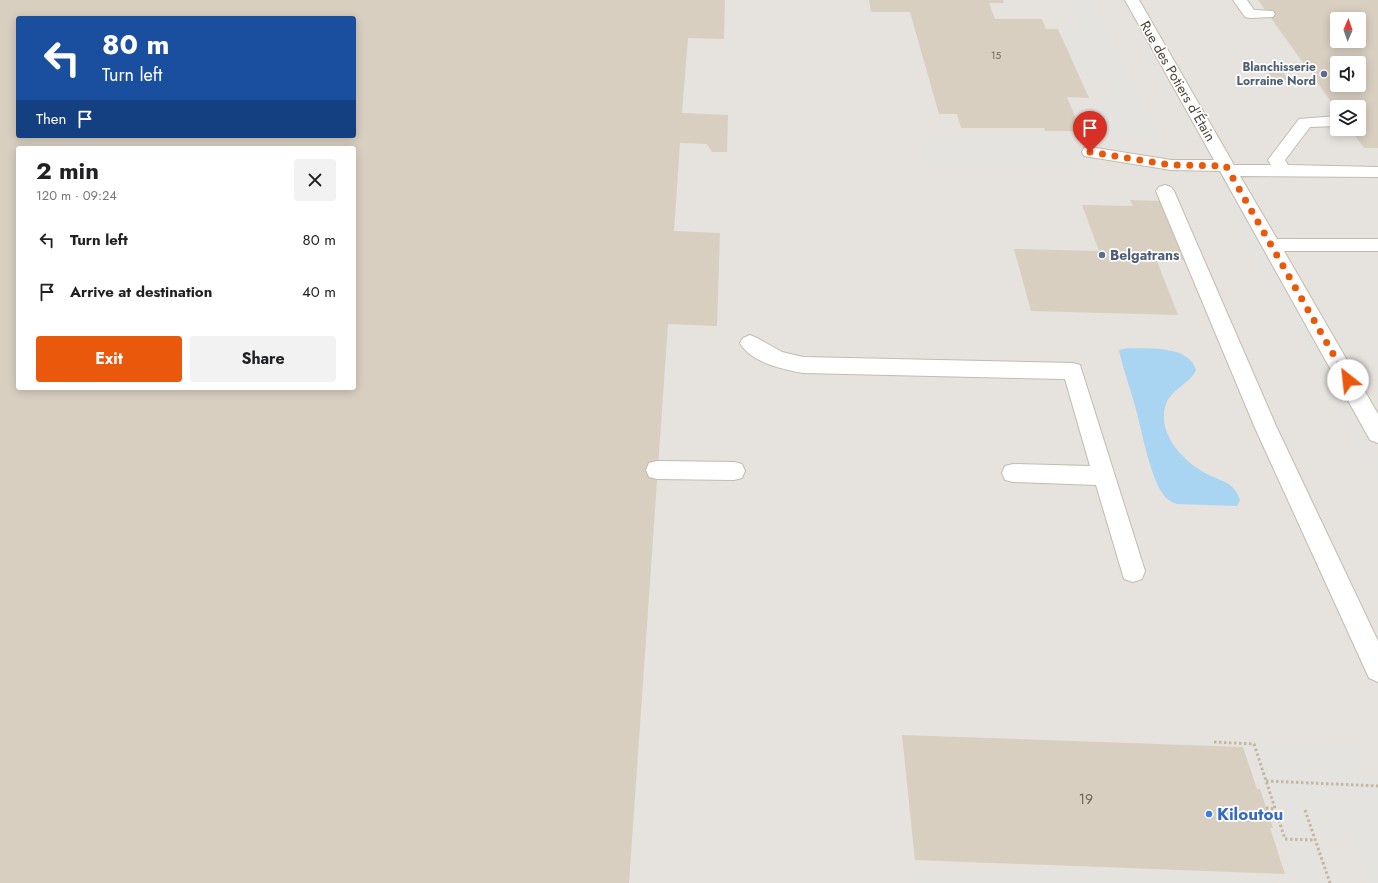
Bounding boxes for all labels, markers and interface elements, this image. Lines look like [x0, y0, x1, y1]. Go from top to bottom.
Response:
north arrow [1330, 12, 1366, 48]
map controls [1330, 12, 1366, 136]
street label: Rue des Potiers d'Étain [1135, 17, 1221, 145]
text: 80 m [102, 24, 169, 65]
icon: left [36, 32, 88, 84]
house number: 15 [991, 48, 1001, 63]
button: sound [1330, 56, 1366, 92]
place label: Blanchisserie Lorraine Nord [1237, 58, 1316, 90]
text: Turn left [102, 62, 162, 88]
marker: Blanchisserie Lorraine Nord [1319, 69, 1329, 79]
button: layers [1330, 100, 1366, 136]
text: Then [36, 108, 66, 130]
icon: arrive [74, 108, 96, 130]
pin [1073, 111, 1107, 152]
icon: arrive [1079, 117, 1101, 139]
text: 2 min [36, 153, 99, 188]
button: close [294, 159, 336, 201]
text: 120 m · 09:24 [36, 186, 117, 205]
icon: left [36, 229, 58, 251]
text: Turn left [70, 229, 128, 251]
text: 80 m [303, 229, 336, 251]
place label: Belgatrans [1110, 245, 1180, 265]
marker: Belgatrans [1097, 250, 1107, 260]
icon: arrive [36, 281, 58, 303]
text: Arrive at destination [70, 281, 212, 303]
text: 40 m [302, 281, 336, 303]
button: Exit [36, 336, 182, 382]
button: Share [190, 336, 336, 382]
position arrow [1327, 359, 1369, 401]
house number: 19 [1079, 789, 1093, 809]
place label: Kiloutou [1217, 802, 1283, 826]
marker: Kiloutou [1204, 809, 1214, 819]

